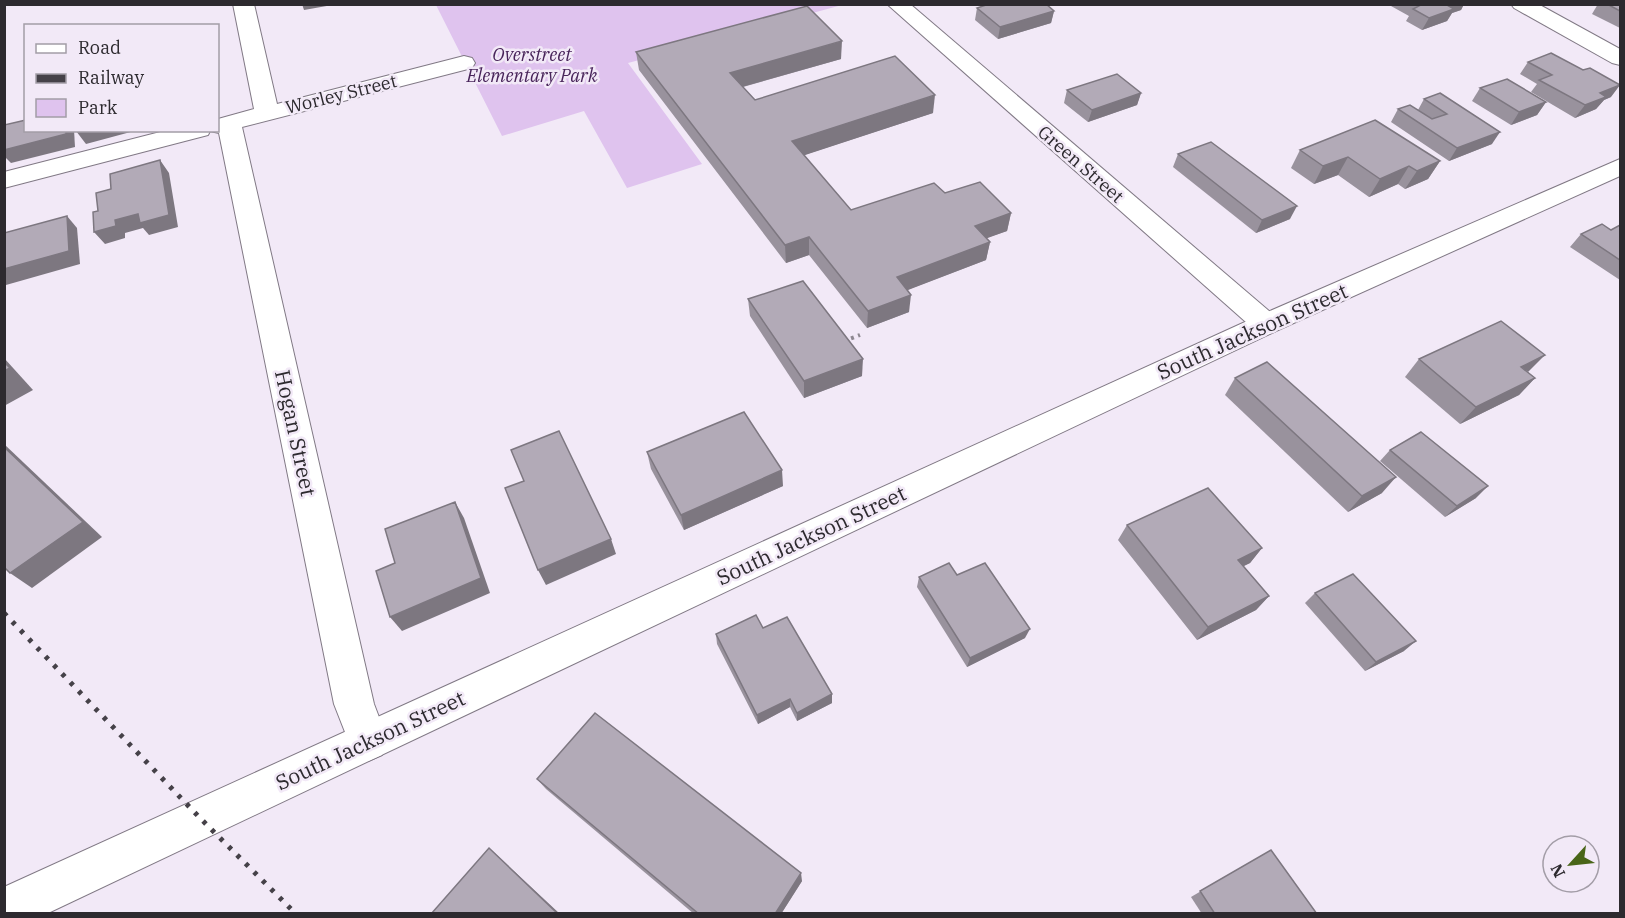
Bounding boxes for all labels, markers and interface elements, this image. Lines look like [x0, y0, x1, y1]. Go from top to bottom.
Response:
legend [24, 24, 219, 132]
text: Road [78, 36, 121, 59]
park label: Overstreet Elementary Park [466, 43, 598, 87]
text: Railway [78, 66, 144, 89]
street label: Worley Street [283, 69, 399, 119]
text: Park [78, 96, 118, 119]
street label: Green Street [1033, 120, 1129, 208]
street label: South Jackson Street [1152, 276, 1352, 386]
street label: Hogan Street [269, 367, 323, 499]
street label: South Jackson Street [712, 479, 910, 591]
street label: South Jackson Street [271, 684, 469, 796]
north arrow [1541, 834, 1601, 894]
text: N [1546, 861, 1569, 881]

